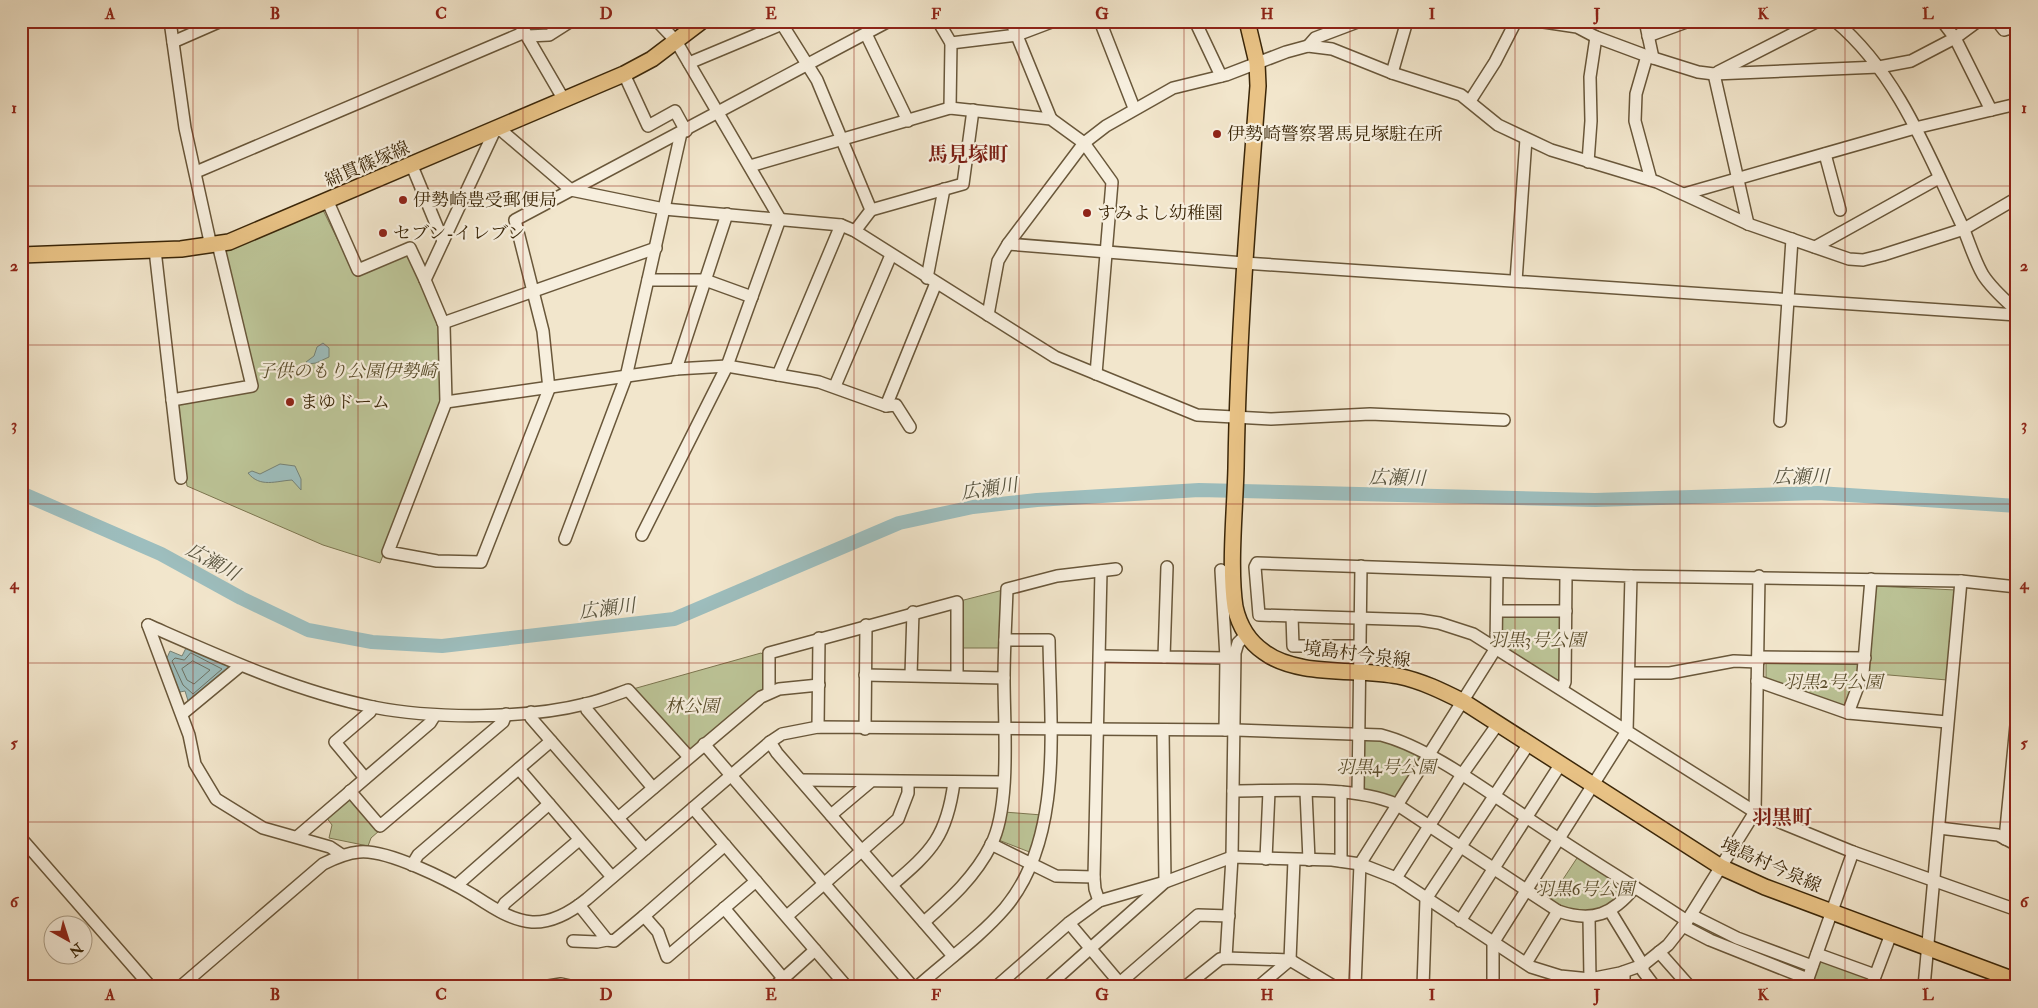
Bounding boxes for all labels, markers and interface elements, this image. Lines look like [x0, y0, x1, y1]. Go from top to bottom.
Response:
text: A [104, 4, 116, 24]
text: B [270, 4, 280, 24]
text: C [435, 4, 447, 24]
text: D [599, 4, 613, 24]
text: E [765, 4, 777, 24]
text: F [931, 4, 941, 24]
text: G [1095, 4, 1109, 24]
text: H [1260, 4, 1274, 24]
text: I [1429, 4, 1436, 24]
text: J [1593, 4, 1601, 25]
text: K [1757, 4, 1769, 24]
text: L [1922, 4, 1934, 24]
text: 1 [11, 98, 17, 118]
text: 1 [2021, 98, 2027, 118]
place label: 伊勢崎警察署馬見塚駐在所 [1227, 123, 1443, 146]
marker: 伊勢崎警察署馬見塚駐在所 [1211, 128, 1223, 140]
street label: 綿貫篠塚線 [321, 136, 413, 193]
district label: 馬見塚町 [928, 142, 1009, 167]
place label: 伊勢崎豊受郵便局 [413, 189, 557, 212]
marker: 伊勢崎豊受郵便局 [397, 194, 409, 206]
place label: すみよし幼稚園 [1097, 202, 1223, 225]
marker: すみよし幼稚園 [1081, 207, 1093, 219]
place label: セブン-イレブン [393, 222, 525, 245]
marker: セブン-イレブン [377, 227, 389, 239]
text: 2 [10, 256, 18, 276]
text: 2 [2020, 256, 2028, 276]
park label: 子供のもり公園伊勢崎 [257, 360, 440, 383]
place label: まゆドーム [300, 391, 390, 414]
marker: まゆドーム [284, 396, 296, 408]
text: 3 [11, 415, 17, 435]
text: 3 [2021, 415, 2027, 435]
water label: 広瀬川 [1772, 465, 1831, 489]
water label: 広瀬川 [1368, 466, 1428, 491]
water label: 広瀬川 [959, 473, 1021, 505]
water label: 広瀬川 [182, 538, 245, 587]
text: 4 [9, 574, 20, 594]
text: 4 [2019, 574, 2030, 594]
water label: 広瀬川 [577, 593, 639, 624]
park label: 羽黒3号公園 [1489, 629, 1588, 652]
street label: 境島村今泉線 [1302, 637, 1412, 672]
park label: 羽黒2号公園 [1783, 671, 1886, 694]
park label: 林公園 [665, 695, 722, 718]
text: 5 [10, 733, 18, 753]
text: 5 [2020, 733, 2028, 753]
park label: 羽黒4号公園 [1336, 756, 1439, 779]
district label: 羽黒町 [1752, 805, 1813, 830]
street label: 境島村今泉線 [1717, 833, 1825, 898]
park label: 羽黒6号公園 [1535, 878, 1638, 901]
text: 6 [10, 892, 20, 912]
text: 6 [2020, 892, 2030, 912]
north arrow [42, 916, 92, 966]
text: N [65, 939, 87, 961]
text: A [104, 985, 116, 1005]
text: B [270, 985, 280, 1005]
text: C [435, 985, 447, 1005]
text: D [599, 985, 613, 1005]
text: E [765, 985, 777, 1005]
text: F [931, 985, 941, 1005]
text: G [1095, 985, 1109, 1005]
text: H [1260, 985, 1274, 1005]
text: I [1429, 985, 1436, 1005]
text: J [1593, 985, 1601, 1006]
text: K [1757, 985, 1769, 1005]
text: L [1922, 985, 1934, 1005]

